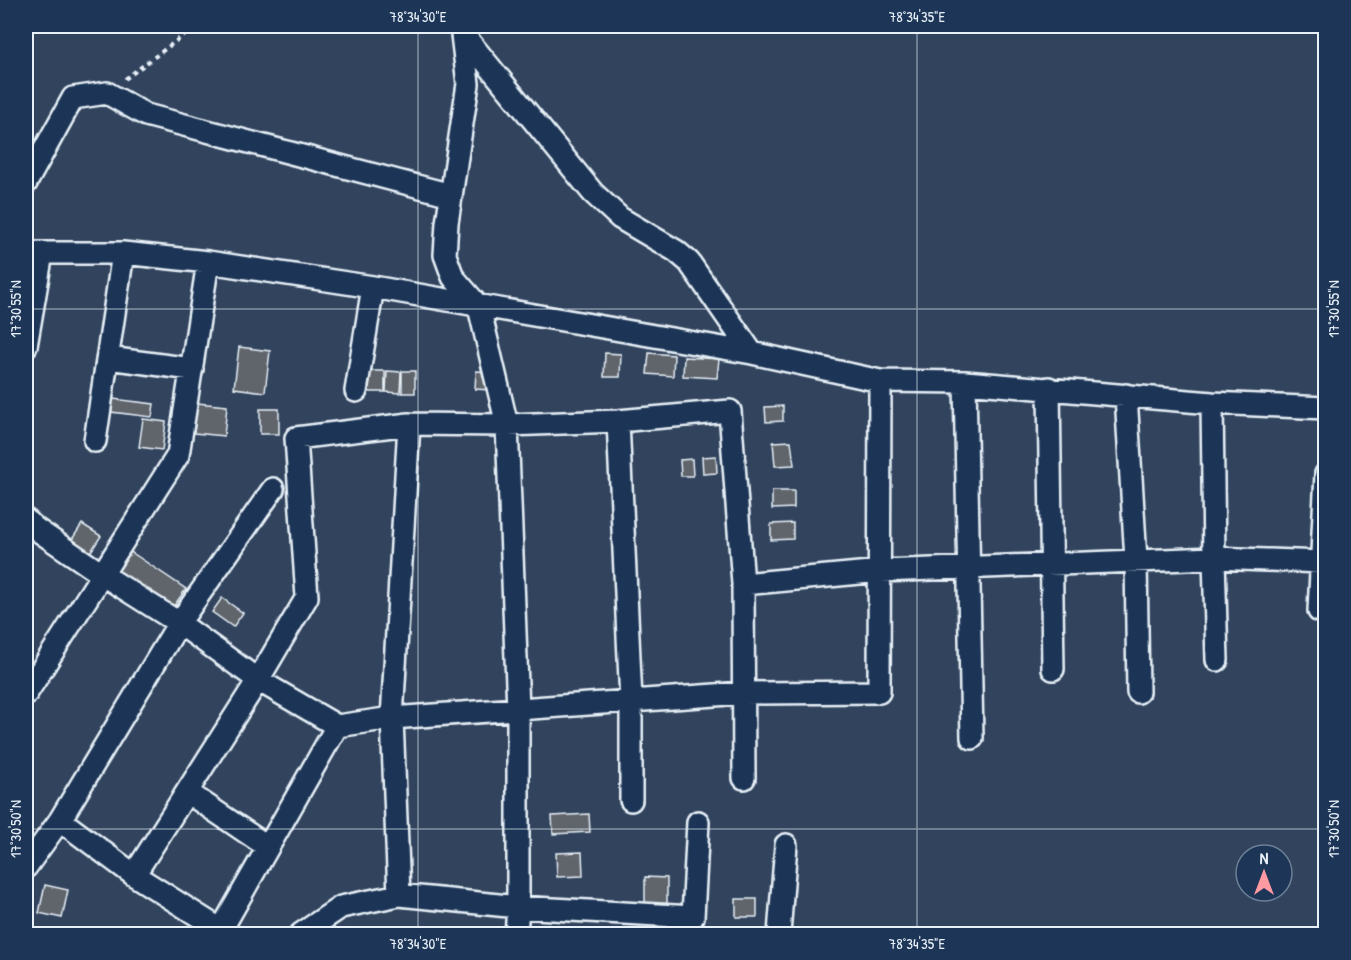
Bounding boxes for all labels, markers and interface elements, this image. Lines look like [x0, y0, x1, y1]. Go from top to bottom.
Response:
text: 78°34'30"E [390, 6, 447, 27]
text: 78°34'35"E [889, 6, 946, 27]
text: 17°30'55"N [5, 280, 26, 338]
text: 17°30'55"N [1323, 280, 1344, 338]
text: 17°30'50"N [5, 800, 26, 858]
text: 17°30'50"N [1323, 800, 1344, 858]
north arrow [1234, 843, 1294, 903]
text: N [1260, 847, 1269, 869]
text: 78°34'30"E [390, 933, 447, 954]
text: 78°34'35"E [889, 933, 946, 954]

